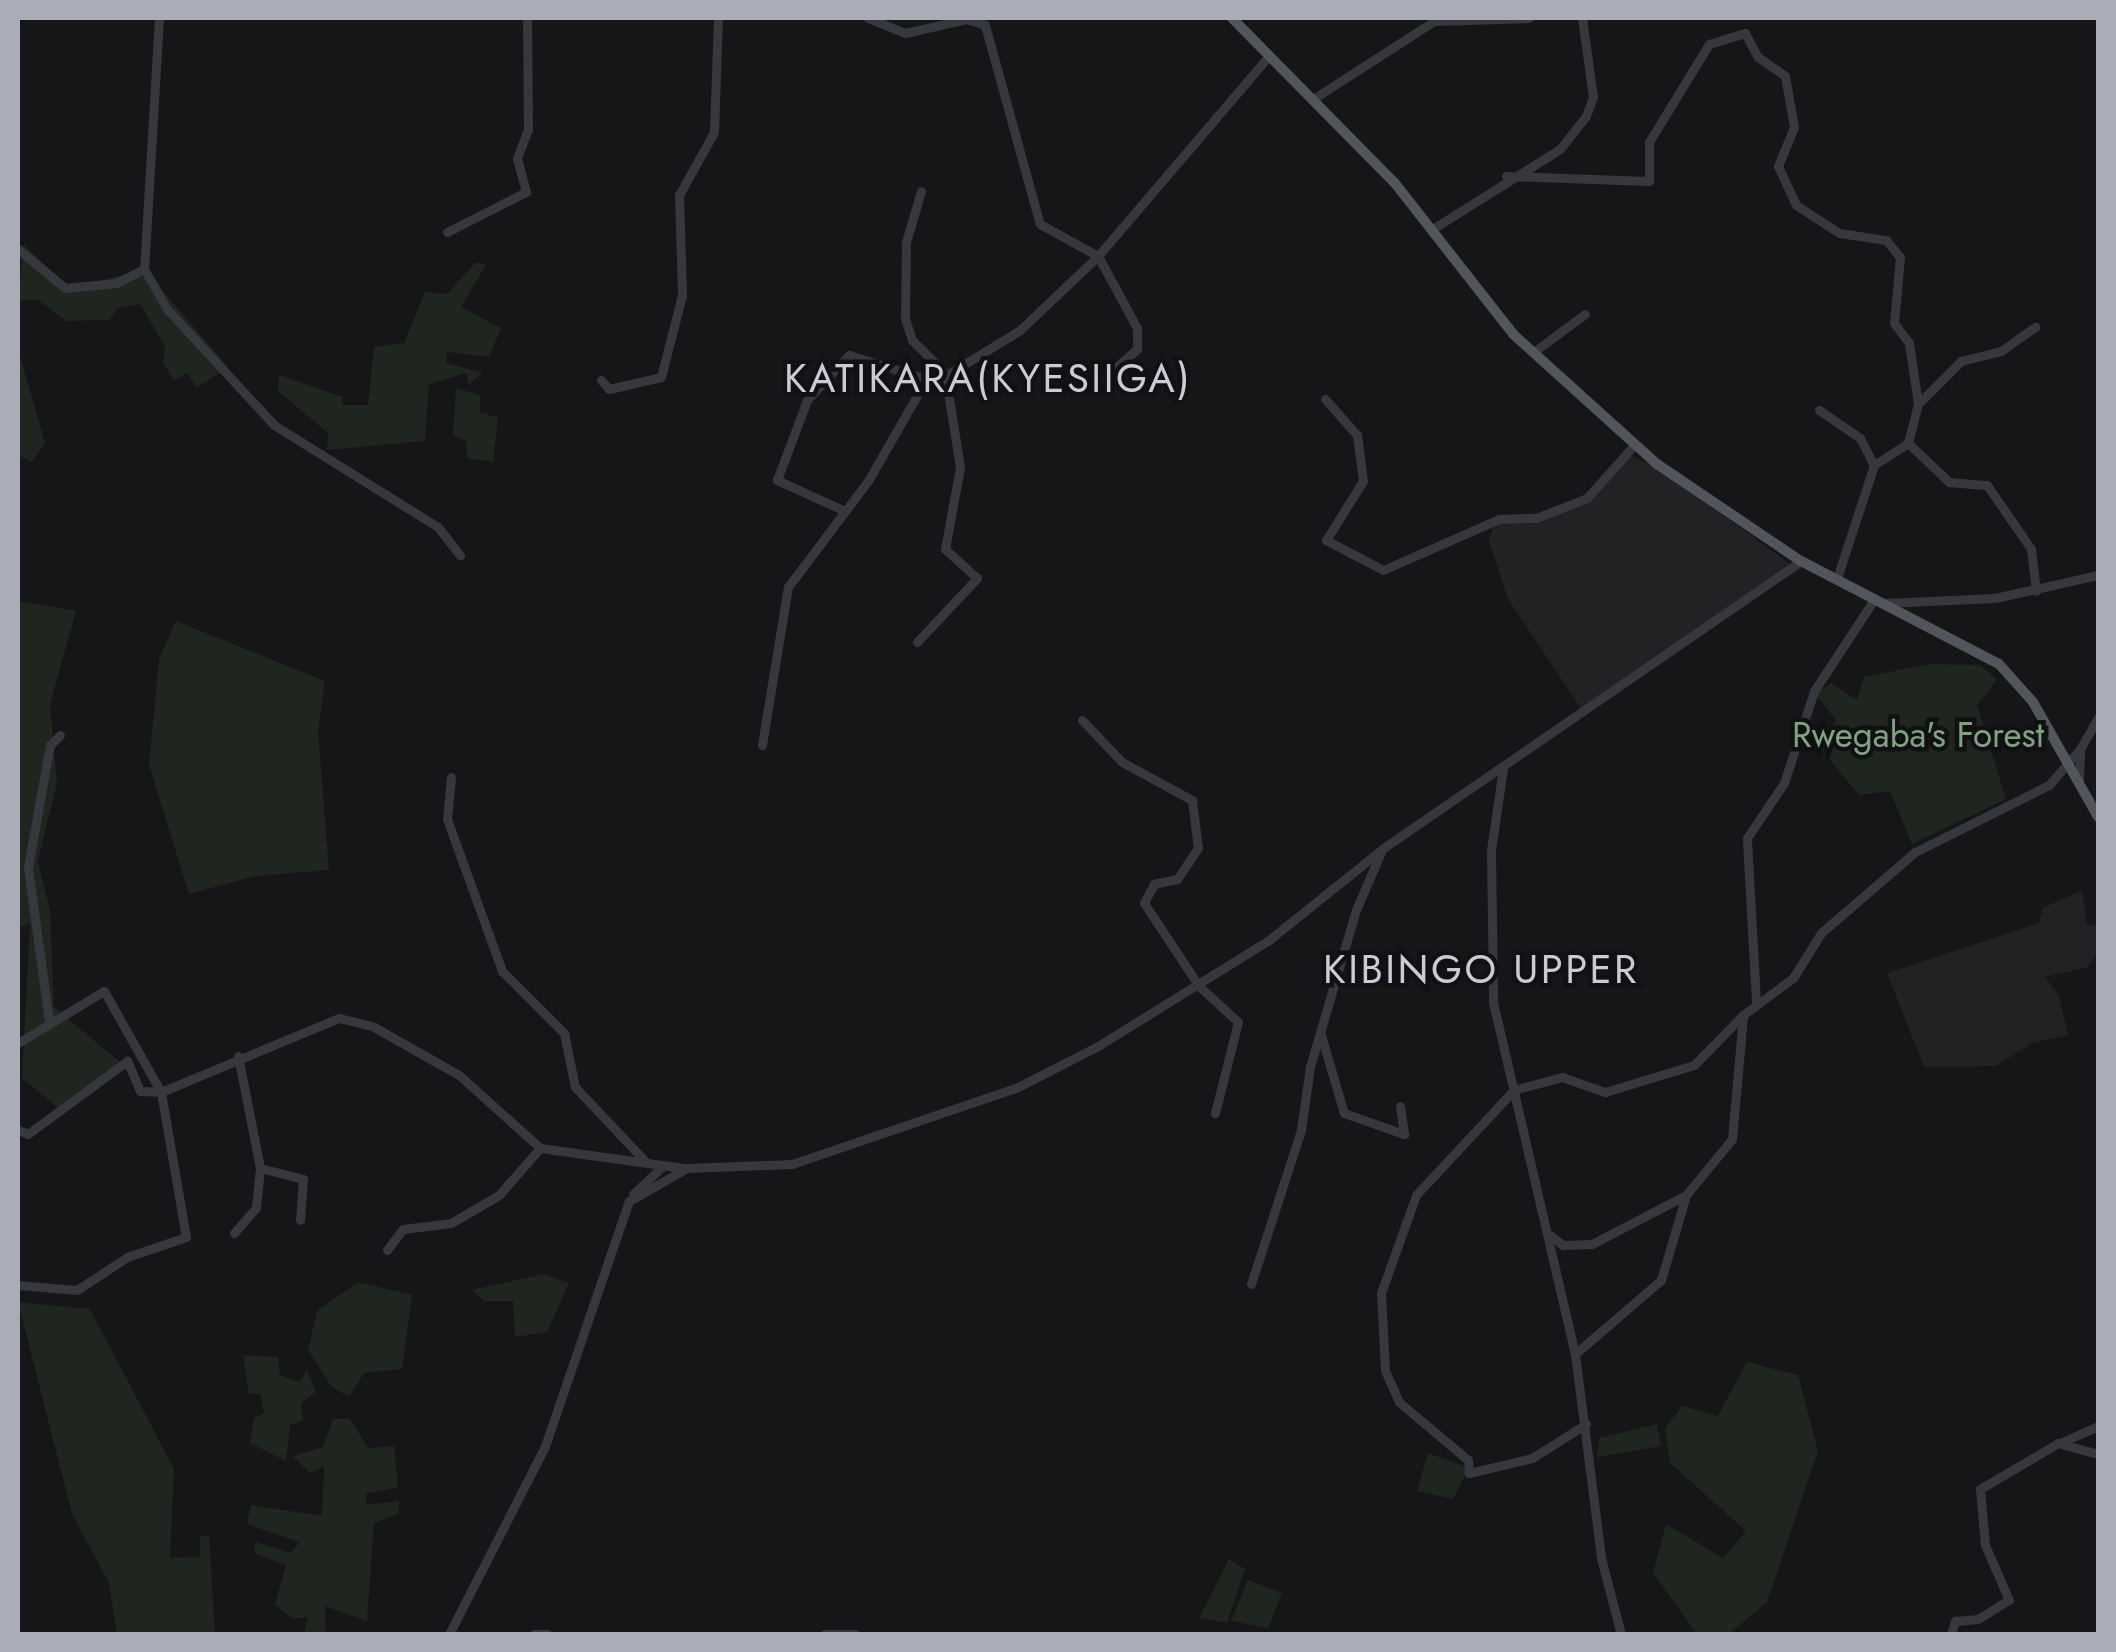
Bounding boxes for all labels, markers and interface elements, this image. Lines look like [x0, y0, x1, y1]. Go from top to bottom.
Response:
district label: KATIKARA(KYESIIGA) [784, 354, 1192, 402]
park label: Rwegaba's Forest [1792, 714, 2044, 756]
district label: KIBINGO UPPER [1323, 945, 1639, 993]

